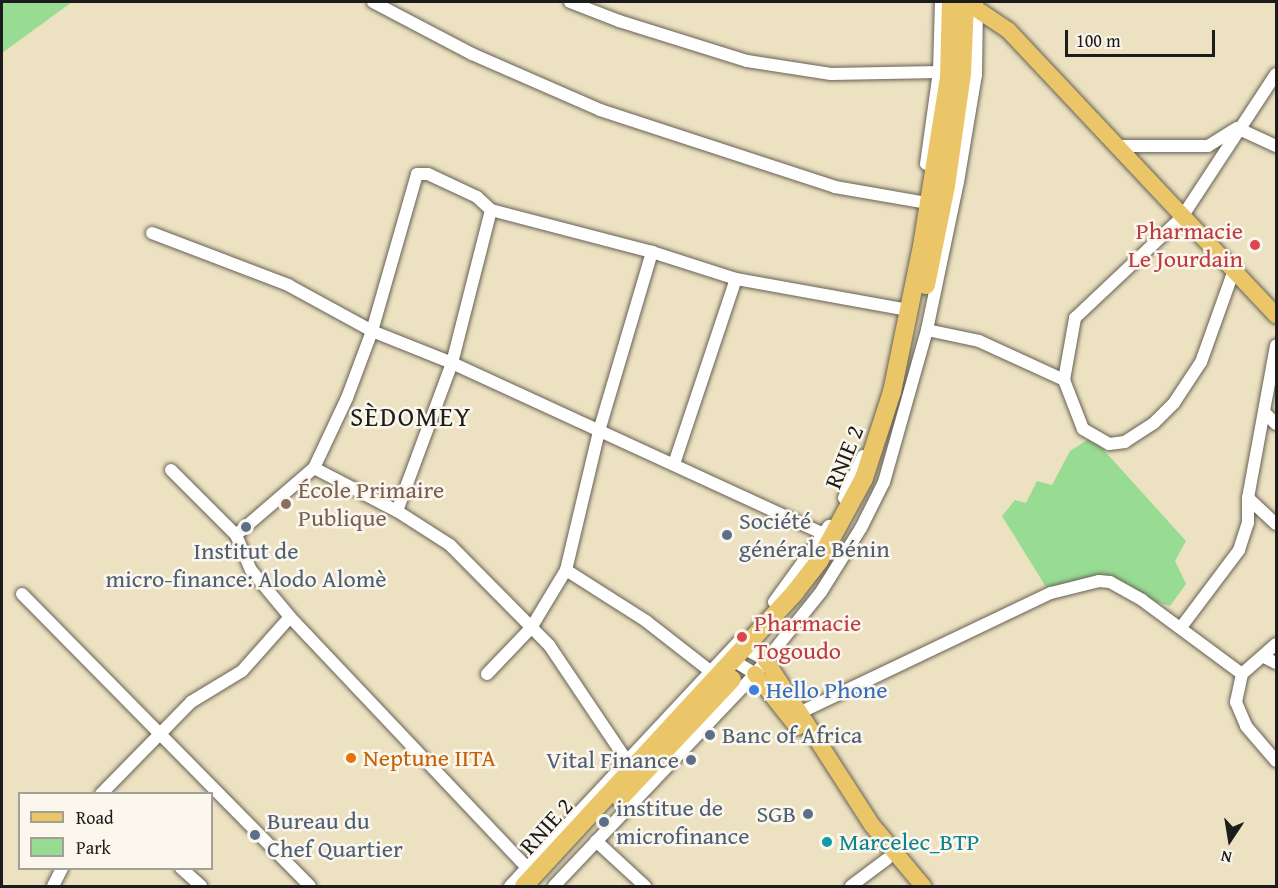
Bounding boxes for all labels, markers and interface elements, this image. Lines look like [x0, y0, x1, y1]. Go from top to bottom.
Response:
scale bar [1068, 18, 1218, 56]
text: 100 m [1076, 27, 1121, 54]
place label: Pharmacie Le Jourdain [1128, 217, 1243, 273]
marker: Pharmacie Le Jourdain [1248, 238, 1262, 252]
district label: SÈDOMEY [350, 401, 472, 433]
street label: RNIE 2 [818, 421, 870, 493]
place label: École Primaire Publique [298, 476, 444, 532]
marker: École Primaire Publique [279, 497, 293, 511]
place label: Société générale Bénin [739, 507, 890, 563]
marker: Institut de micro-finance: Alodo Alomè [239, 520, 253, 534]
marker: Société générale Bénin [720, 528, 734, 542]
place label: Institut de micro-finance: Alodo Alomè [105, 537, 387, 593]
place label: Pharmacie Togoudo [754, 609, 861, 665]
marker: Pharmacie Togoudo [735, 630, 749, 644]
place label: Hello Phone [766, 676, 888, 704]
marker: Hello Phone [747, 683, 761, 697]
place label: Banc of Africa [722, 721, 862, 749]
marker: Banc of Africa [703, 728, 717, 742]
place label: Neptune IITA [363, 744, 496, 772]
place label: Vital Finance [546, 746, 679, 774]
marker: Neptune IITA [344, 751, 358, 765]
marker: Vital Finance [684, 753, 698, 767]
legend [18, 792, 213, 870]
street label: RNIE 2 [513, 792, 579, 860]
place label: institue de microfinance [616, 794, 749, 850]
place label: SGB [757, 800, 796, 828]
text: Road [76, 804, 114, 831]
place label: Bureau du Chef Quartier [267, 807, 403, 863]
marker: SGB [801, 807, 815, 821]
north arrow [1200, 810, 1260, 870]
marker: institue de microfinance [597, 815, 611, 829]
marker: Bureau du Chef Quartier [248, 828, 262, 842]
place label: Marcelec_BTP [839, 828, 979, 856]
text: Park [76, 834, 111, 861]
marker: Marcelec_BTP [820, 835, 834, 849]
text: N [1219, 845, 1234, 870]

